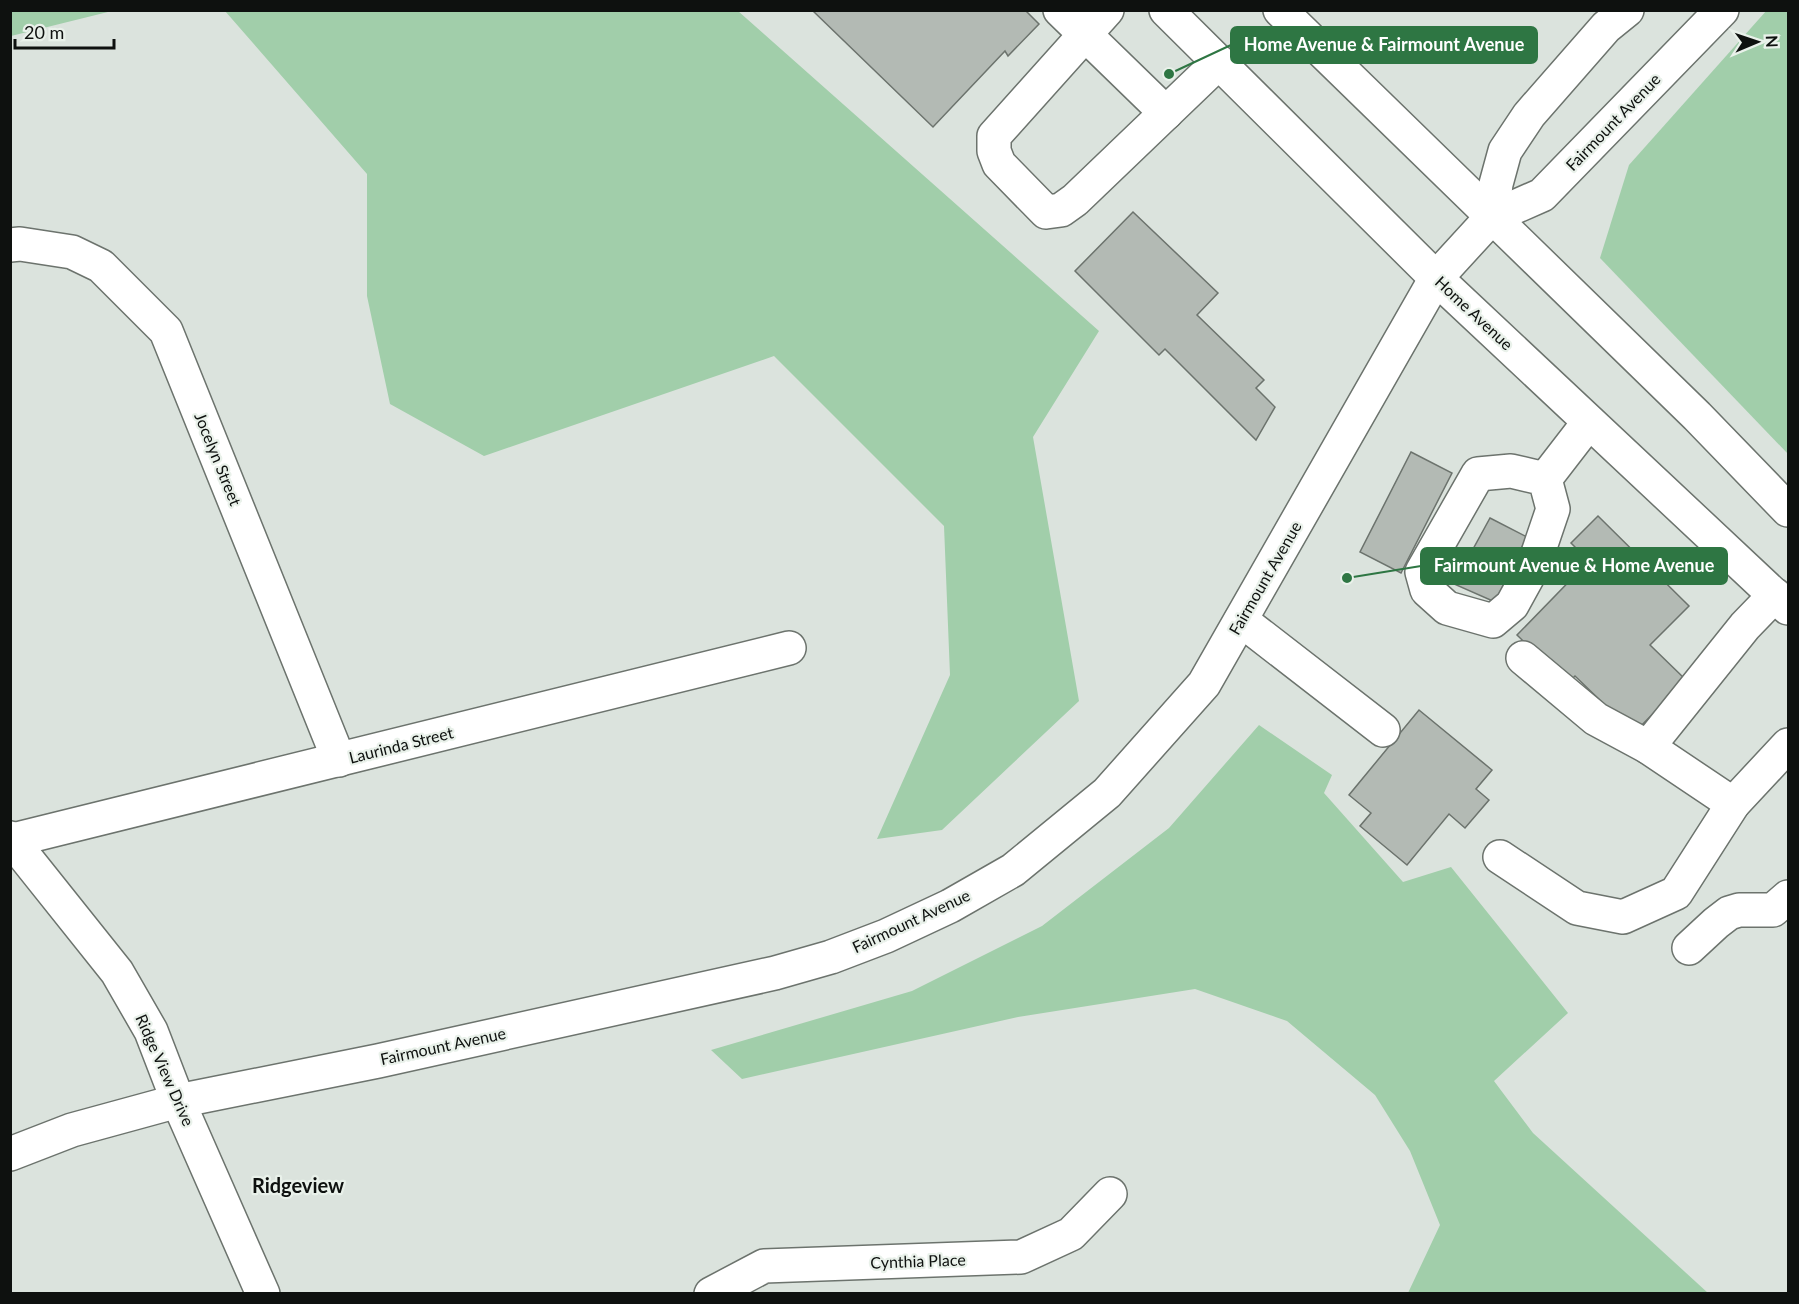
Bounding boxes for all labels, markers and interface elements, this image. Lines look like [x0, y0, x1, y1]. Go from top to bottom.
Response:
scale bar [15, 12, 114, 50]
north arrow [1727, 12, 1787, 72]
text: 20 m [24, 21, 64, 43]
callout: Home Avenue & Fairmount Avenue [1231, 27, 1537, 63]
text: Home Avenue & Fairmount Avenue [1244, 33, 1525, 55]
text: N [1763, 35, 1782, 48]
street label: Fairmount Avenue [1561, 69, 1664, 174]
street label: Home Avenue [1432, 272, 1517, 353]
street label: Jocelyn Street [191, 410, 246, 508]
street label: Fairmount Avenue [1224, 518, 1305, 638]
callout: Fairmount Avenue & Home Avenue [1421, 548, 1727, 584]
text: Fairmount Avenue & Home Avenue [1434, 554, 1715, 576]
street label: Laurinda Street [347, 722, 455, 767]
street label: Fairmount Avenue [849, 885, 973, 956]
street label: Ridge View Drive [132, 1011, 199, 1129]
street label: Fairmount Avenue [378, 1023, 507, 1068]
district label: Ridgeview [252, 1173, 344, 1197]
street label: Cynthia Place [870, 1249, 966, 1272]

